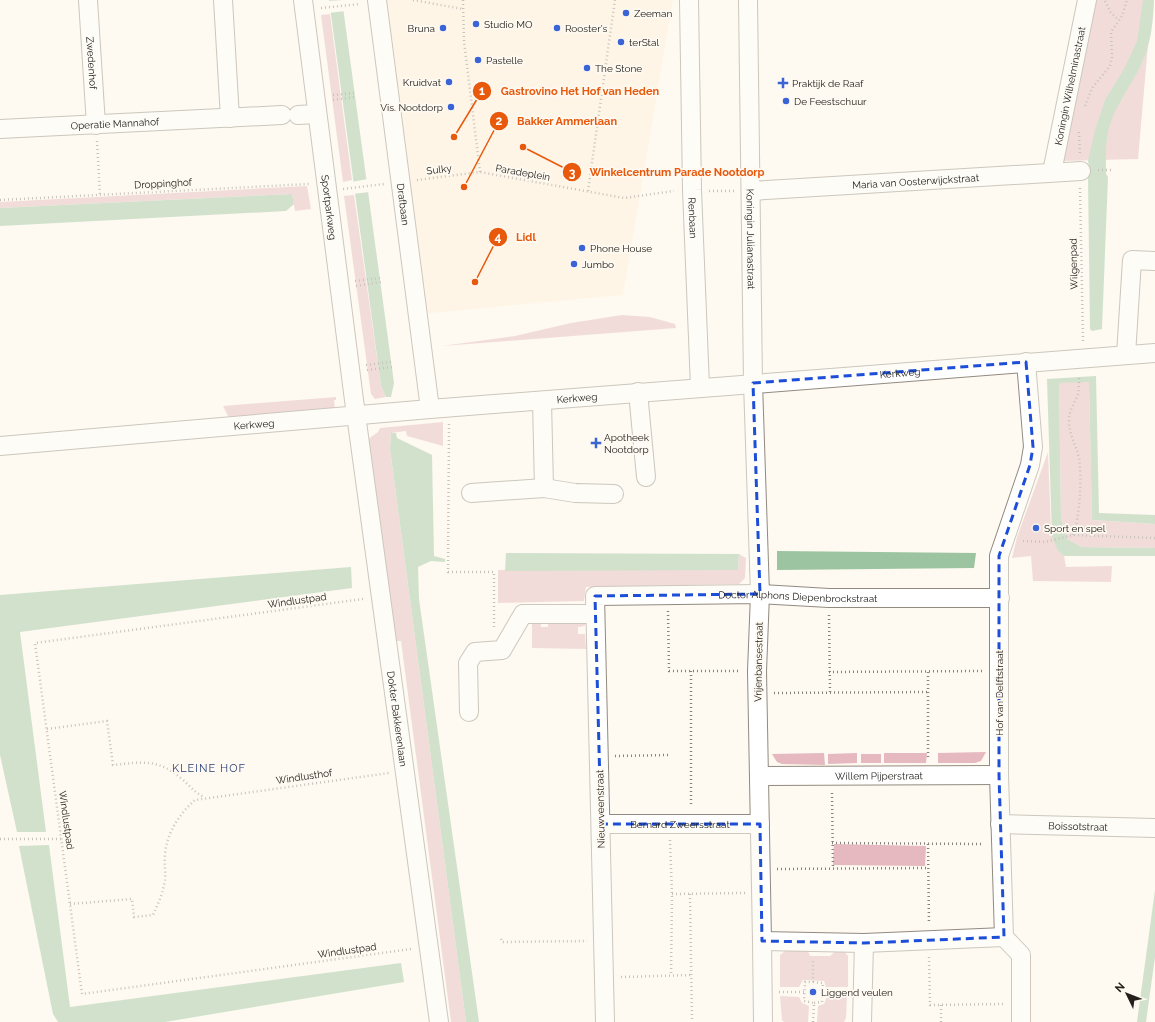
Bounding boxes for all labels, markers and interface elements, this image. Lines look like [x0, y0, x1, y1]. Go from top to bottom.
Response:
marker: Zeeman [621, 8, 631, 18]
place label: Zeeman [634, 8, 673, 19]
marker: Studio MO [471, 19, 481, 29]
place label: Studio MO [484, 19, 533, 30]
place label: Bruna [408, 23, 435, 34]
marker: Bruna [438, 23, 448, 33]
marker: Rooster's [552, 23, 562, 33]
place label: Rooster's [565, 23, 608, 34]
street label: Koningin Wilhelminastraat [1053, 25, 1088, 146]
street label: Zwedenhof [84, 36, 99, 90]
marker: terStal [616, 37, 626, 47]
place label: terStal [629, 37, 659, 48]
marker: Pastelle [473, 55, 483, 65]
place label: Pastelle [486, 55, 523, 66]
marker: The Stone [582, 63, 592, 73]
place label: The Stone [595, 63, 642, 74]
place label: Kruidvat [403, 77, 442, 88]
marker: Kruidvat [444, 77, 454, 87]
marker: Praktijk de Raaf [777, 77, 789, 89]
place label: Praktijk de Raaf [792, 78, 864, 89]
callout: Gastrovino Het Hof van Heden [472, 80, 667, 103]
text: 1 [479, 84, 485, 98]
text: Gastrovino Het Hof van Heden [501, 85, 659, 98]
marker: De Feestschuur [781, 96, 791, 106]
place label: De Feestschuur [794, 96, 867, 107]
place label: Vis. Nootdorp [380, 102, 443, 113]
marker: Vis. Nootdorp [446, 102, 456, 112]
callout: Bakker Ammerlaan [489, 110, 626, 133]
text: 2 [496, 114, 503, 128]
text: Bakker Ammerlaan [517, 115, 617, 128]
street label: Operatie Mannahof [70, 116, 160, 131]
callout: Winkelcentrum Parade Nootdorp [562, 161, 773, 184]
street label: Sulky [426, 162, 453, 177]
street label: Paradeplein [495, 162, 551, 183]
text: 3 [569, 166, 576, 180]
text: Winkelcentrum Parade Nootdorp [589, 166, 765, 179]
street label: Maria van Oosterwijckstraat [852, 172, 980, 191]
street label: Sportparkweg [319, 174, 339, 241]
street label: Droppinghof [134, 176, 193, 191]
street label: Drafbaan [395, 183, 411, 226]
street label: Koningin Julianastraat [744, 189, 757, 290]
street label: Renbaan [686, 197, 699, 239]
callout: Lidl [488, 226, 544, 249]
text: 4 [495, 230, 502, 244]
text: Lidl [516, 231, 536, 244]
street label: Wilgenpad [1068, 238, 1079, 290]
marker: Phone House [577, 243, 587, 253]
place label: Phone House [590, 243, 652, 254]
marker: Jumbo [569, 259, 579, 269]
place label: Jumbo [582, 259, 614, 270]
street label: Kerkweg [879, 366, 921, 380]
street label: Kerkweg [556, 391, 598, 405]
street label: Kerkweg [233, 417, 275, 432]
place label: Apotheek Nootdorp [604, 432, 650, 455]
marker: Apotheek Nootdorp [591, 438, 601, 448]
marker: Sport en spel [1031, 523, 1041, 533]
place label: Sport en spel [1044, 523, 1106, 534]
street label: Doctor Alphons Diepenbrockstraat [718, 589, 878, 604]
street label: Windlustpad [267, 591, 327, 610]
street label: Vrijenbansestraat [752, 621, 765, 702]
street label: Hof van Delftstraat [994, 649, 1005, 736]
street label: Dokter Bakkerenlaan [385, 670, 409, 767]
district label: KLEINE HOF [172, 762, 246, 775]
street label: Windlusthof [275, 767, 334, 786]
street label: Nieuwveenstraat [594, 769, 607, 848]
street label: Willem Pijperstraat [835, 770, 924, 782]
street label: Windlustpad [57, 790, 76, 850]
street label: Bernard Zweersstraat [630, 819, 730, 830]
street label: Boissotstraat [1048, 820, 1109, 833]
street label: Windlustpad [317, 941, 377, 960]
north arrow [1107, 974, 1147, 1014]
text: N [1112, 980, 1128, 995]
marker: Liggend veulen [808, 987, 818, 997]
place label: Liggend veulen [821, 987, 893, 998]

